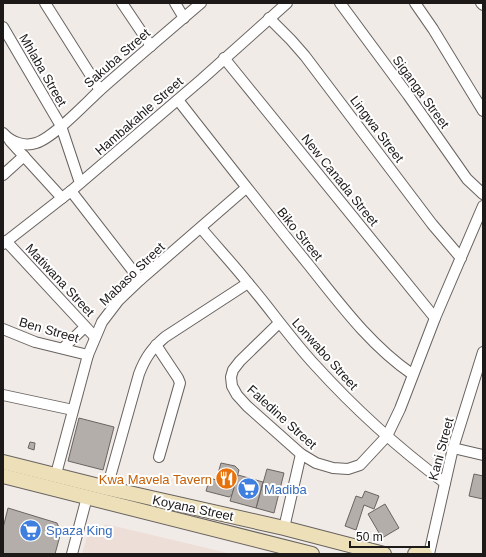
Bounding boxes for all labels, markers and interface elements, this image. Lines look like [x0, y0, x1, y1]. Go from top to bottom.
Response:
street label: Sakuba Street [81, 25, 153, 91]
street label: Mhlaba Street [16, 31, 70, 109]
street label: Siganga Street [390, 53, 453, 132]
street label: Hambakahle Street [92, 74, 186, 158]
street label: Lingwa Street [347, 93, 407, 166]
street label: New Canada Street [298, 131, 382, 229]
street label: Biko Street [274, 205, 326, 264]
street label: Mabaso Street [96, 239, 168, 309]
street label: Matiwana Street [22, 241, 98, 320]
street label: Ben Street [17, 314, 81, 346]
street label: Lonwabo Street [289, 315, 361, 393]
street label: Faledine Street [244, 382, 320, 452]
street label: Kani Street [425, 416, 457, 482]
restaurant icon: Kwa Mavela Tavern [214, 466, 240, 492]
place label: Kwa Mavela Tavern [99, 472, 212, 487]
supermarket icon: Madiba [235, 476, 261, 502]
place label: Madiba [264, 482, 307, 497]
street label: Koyana Street [151, 492, 235, 524]
supermarket icon: Spaza King [18, 517, 44, 543]
place label: Spaza King [46, 523, 113, 538]
scale bar [350, 523, 429, 549]
text: 50 m [356, 530, 383, 544]

